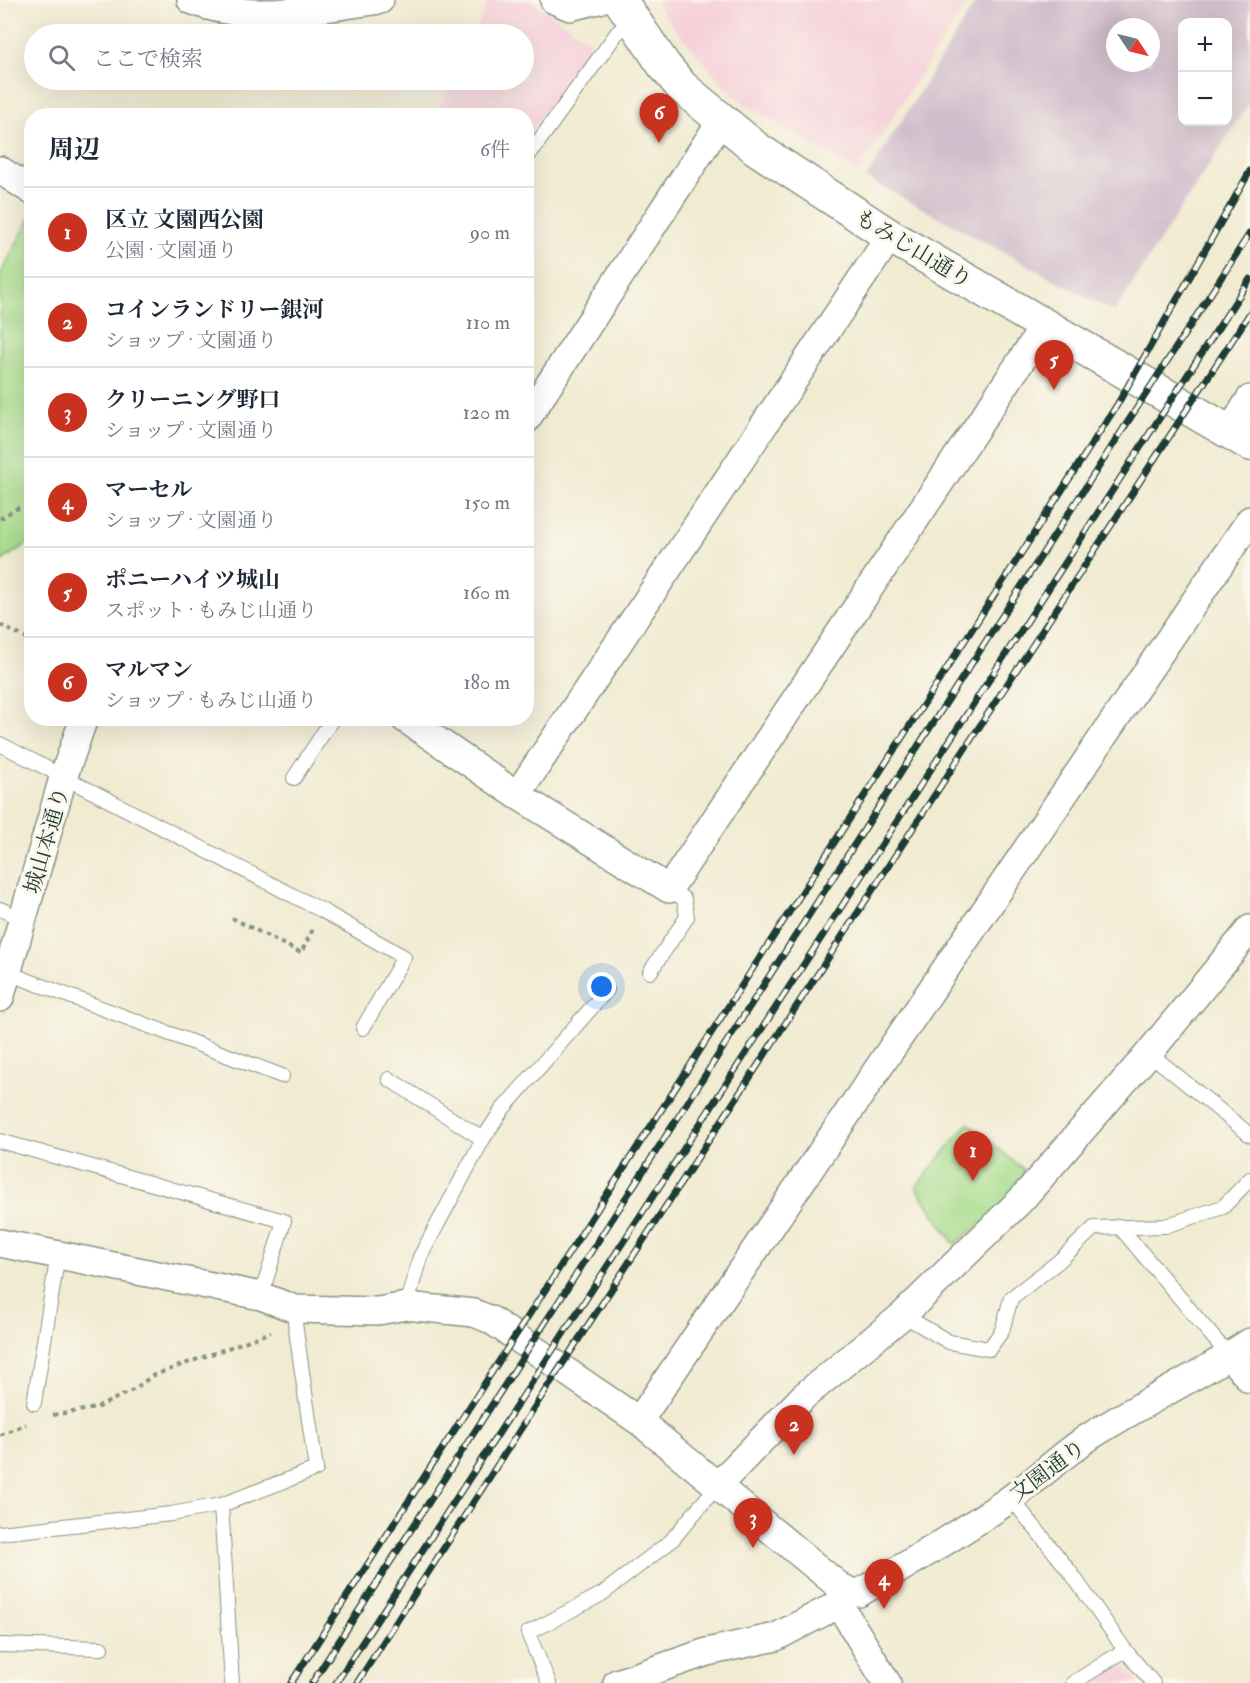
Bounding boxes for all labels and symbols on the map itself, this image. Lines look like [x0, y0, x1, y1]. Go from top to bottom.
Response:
north arrow [1106, 18, 1160, 72]
pin: 6 [640, 94, 678, 143]
street label: もみじ山通り [850, 203, 977, 295]
pin: 5 [1034, 340, 1074, 390]
street label: 城山本通り [18, 784, 76, 897]
your location [587, 972, 616, 1001]
pin: 1 [954, 1132, 992, 1181]
pin: 2 [774, 1406, 814, 1455]
street label: 文園通り [1004, 1433, 1091, 1508]
pin: 3 [734, 1498, 772, 1548]
pin: 4 [864, 1560, 904, 1609]

